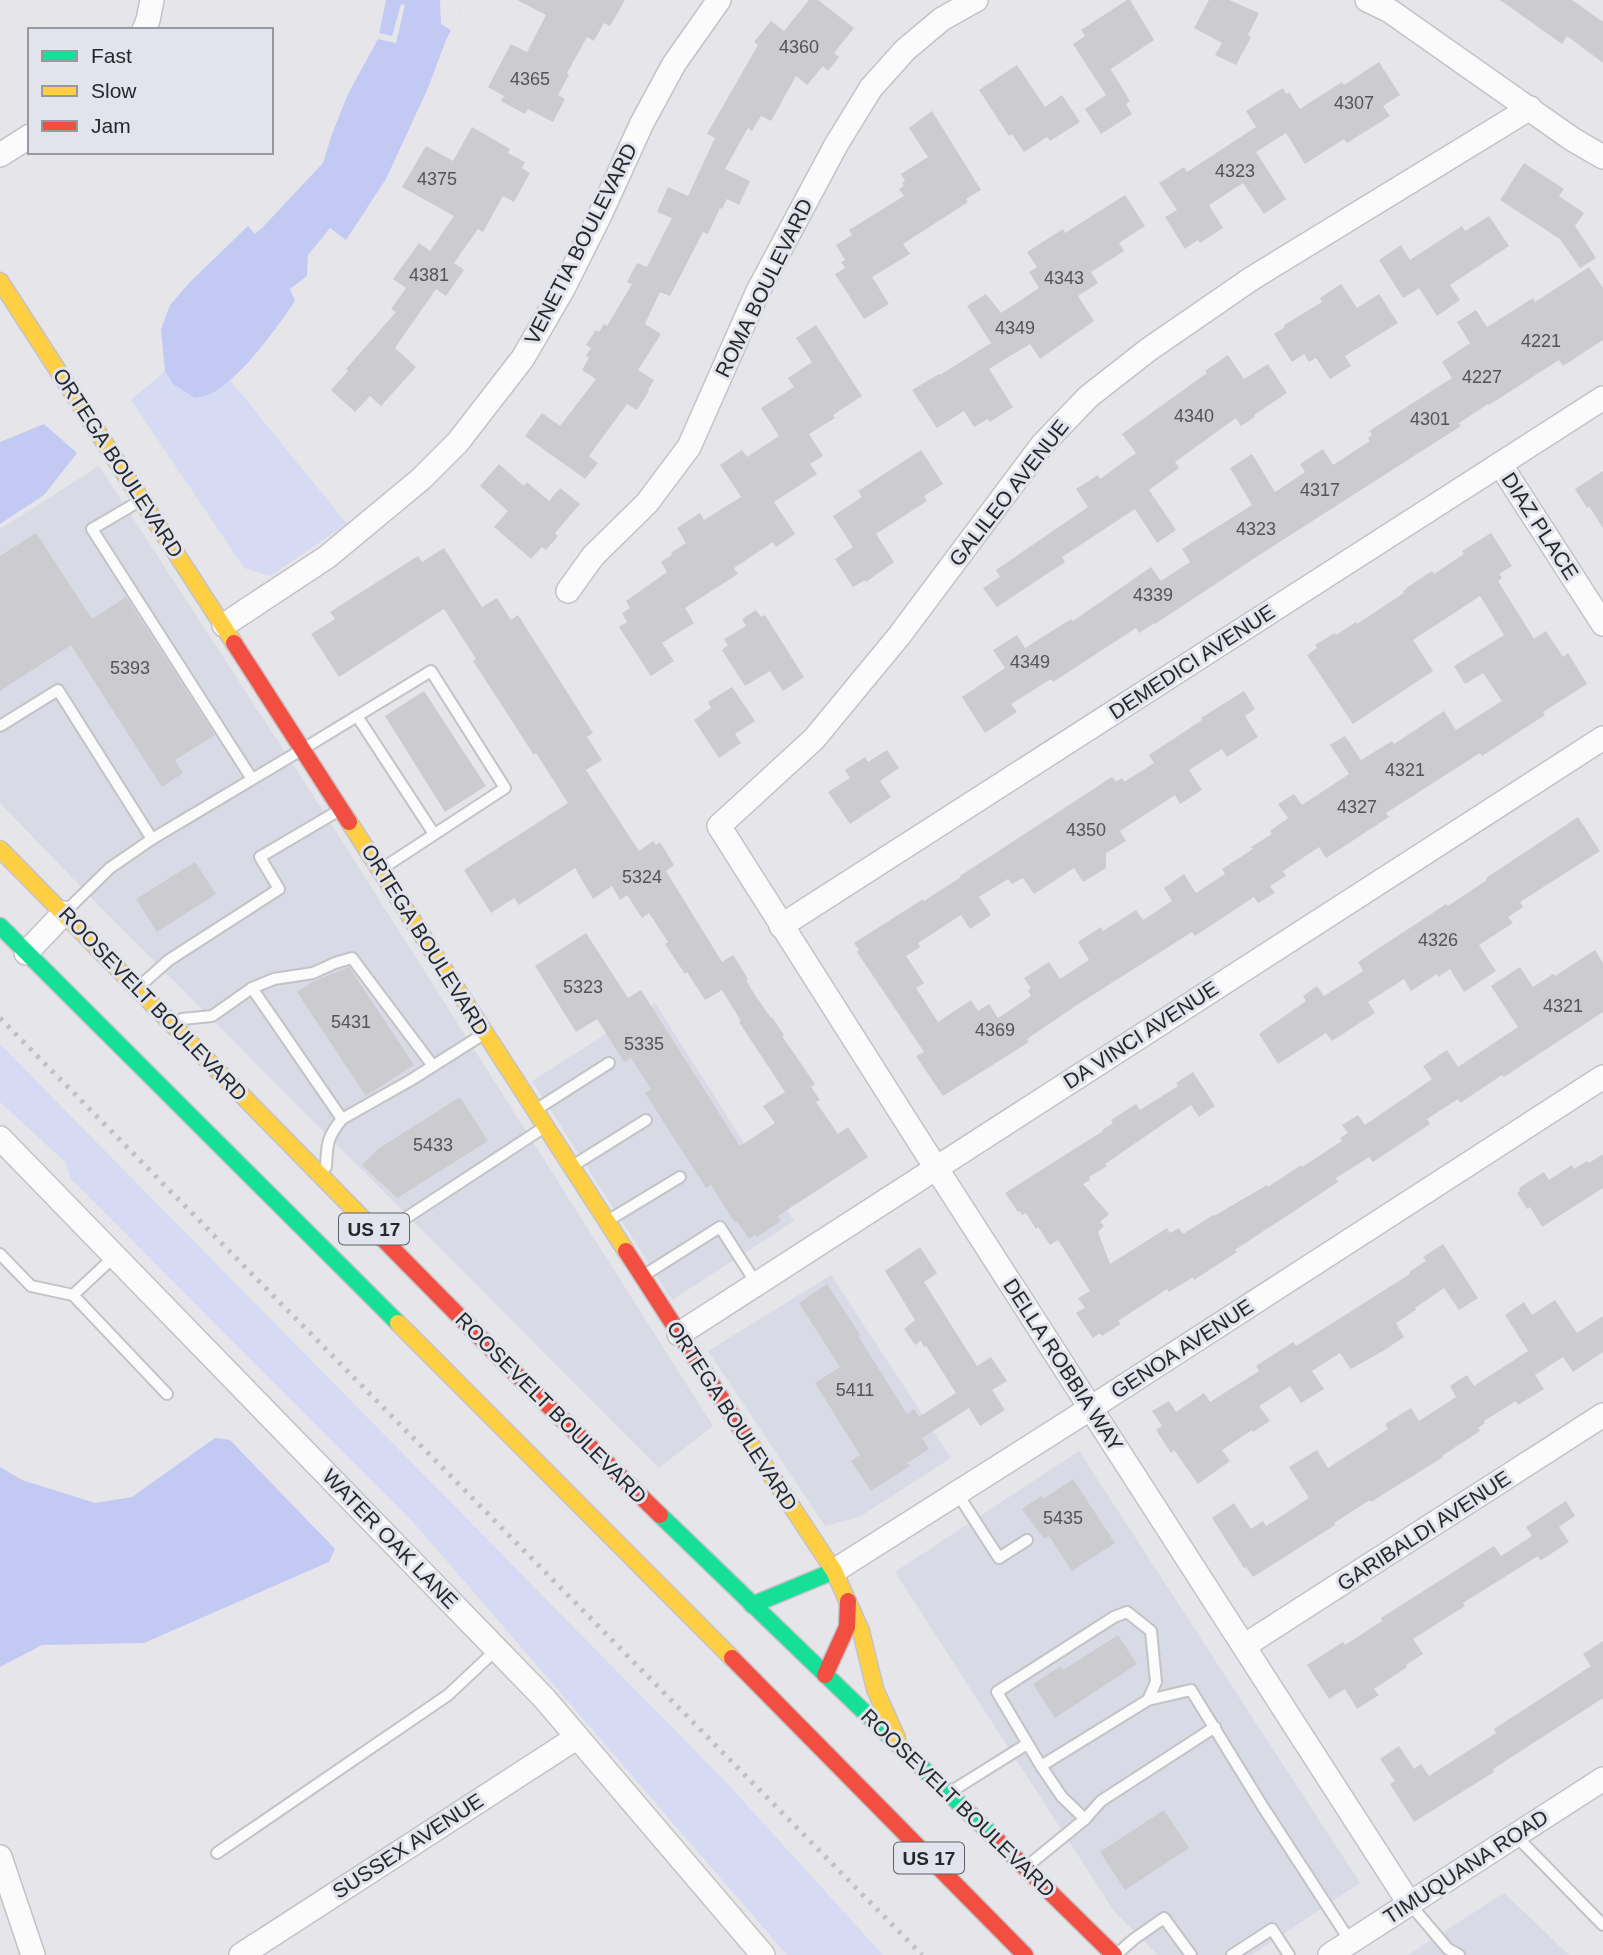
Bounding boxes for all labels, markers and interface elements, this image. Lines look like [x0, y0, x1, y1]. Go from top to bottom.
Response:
legend [28, 28, 273, 154]
house number: 4360 [779, 37, 819, 57]
text: Fast [91, 44, 132, 67]
house number: 4365 [510, 69, 550, 89]
text: Slow [91, 79, 137, 102]
house number: 4307 [1334, 93, 1374, 113]
text: Jam [91, 114, 131, 137]
street label: VENETIA BOULEVARD [520, 139, 641, 348]
house number: 4323 [1215, 161, 1255, 181]
house number: 4375 [417, 169, 457, 189]
street label: ROMA BOULEVARD [710, 195, 817, 381]
house number: 4381 [409, 265, 449, 285]
house number: 4343 [1044, 268, 1084, 288]
house number: 4349 [995, 318, 1035, 338]
house number: 4221 [1521, 331, 1561, 351]
street label: ORTEGA BOULEVARD [49, 364, 188, 562]
house number: 4227 [1462, 367, 1502, 387]
house number: 4340 [1174, 406, 1214, 426]
house number: 4301 [1410, 409, 1450, 429]
street label: GALILEO AVENUE [944, 415, 1073, 570]
street label: DIAZ PLACE [1497, 468, 1583, 583]
house number: 4317 [1300, 480, 1340, 500]
house number: 4323 [1236, 519, 1276, 539]
house number: 4339 [1133, 585, 1173, 605]
street label: DEMEDICI AVENUE [1105, 600, 1279, 724]
house number: 4349 [1010, 652, 1050, 672]
house number: 5393 [110, 658, 150, 678]
house number: 4321 [1385, 760, 1425, 780]
house number: 4327 [1337, 797, 1377, 817]
house number: 4350 [1066, 820, 1106, 840]
street label: ORTEGA BOULEVARD [357, 840, 494, 1040]
house number: 5324 [622, 867, 662, 887]
street label: ROOSEVELT BOULEVARD [55, 902, 252, 1105]
house number: 4326 [1418, 930, 1458, 950]
street label: DA VINCI AVENUE [1059, 976, 1222, 1093]
house number: 5323 [563, 977, 603, 997]
house number: 4321 [1543, 996, 1583, 1016]
house number: 5431 [331, 1012, 371, 1032]
house number: 4369 [975, 1020, 1015, 1040]
house number: 5335 [624, 1034, 664, 1054]
house number: 5433 [413, 1135, 453, 1155]
road number: US 17 [339, 1214, 409, 1245]
street label: DELLA ROBBIA WAY [999, 1274, 1128, 1455]
street label: GENOA AVENUE [1107, 1294, 1257, 1403]
street label: ROOSEVELT BOULEVARD [451, 1308, 651, 1508]
street label: ORTEGA BOULEVARD [663, 1317, 802, 1515]
house number: 5411 [836, 1380, 874, 1400]
street label: WATER OAK LANE [318, 1464, 463, 1613]
street label: GARIBALDI AVENUE [1333, 1466, 1514, 1595]
house number: 5435 [1043, 1508, 1083, 1528]
street label: ROOSEVELT BOULEVARD [857, 1704, 1060, 1901]
street label: SUSSEX AVENUE [328, 1788, 487, 1903]
street label: TIMUQUANA ROAD [1379, 1805, 1552, 1928]
road number: US 17 [894, 1842, 964, 1874]

